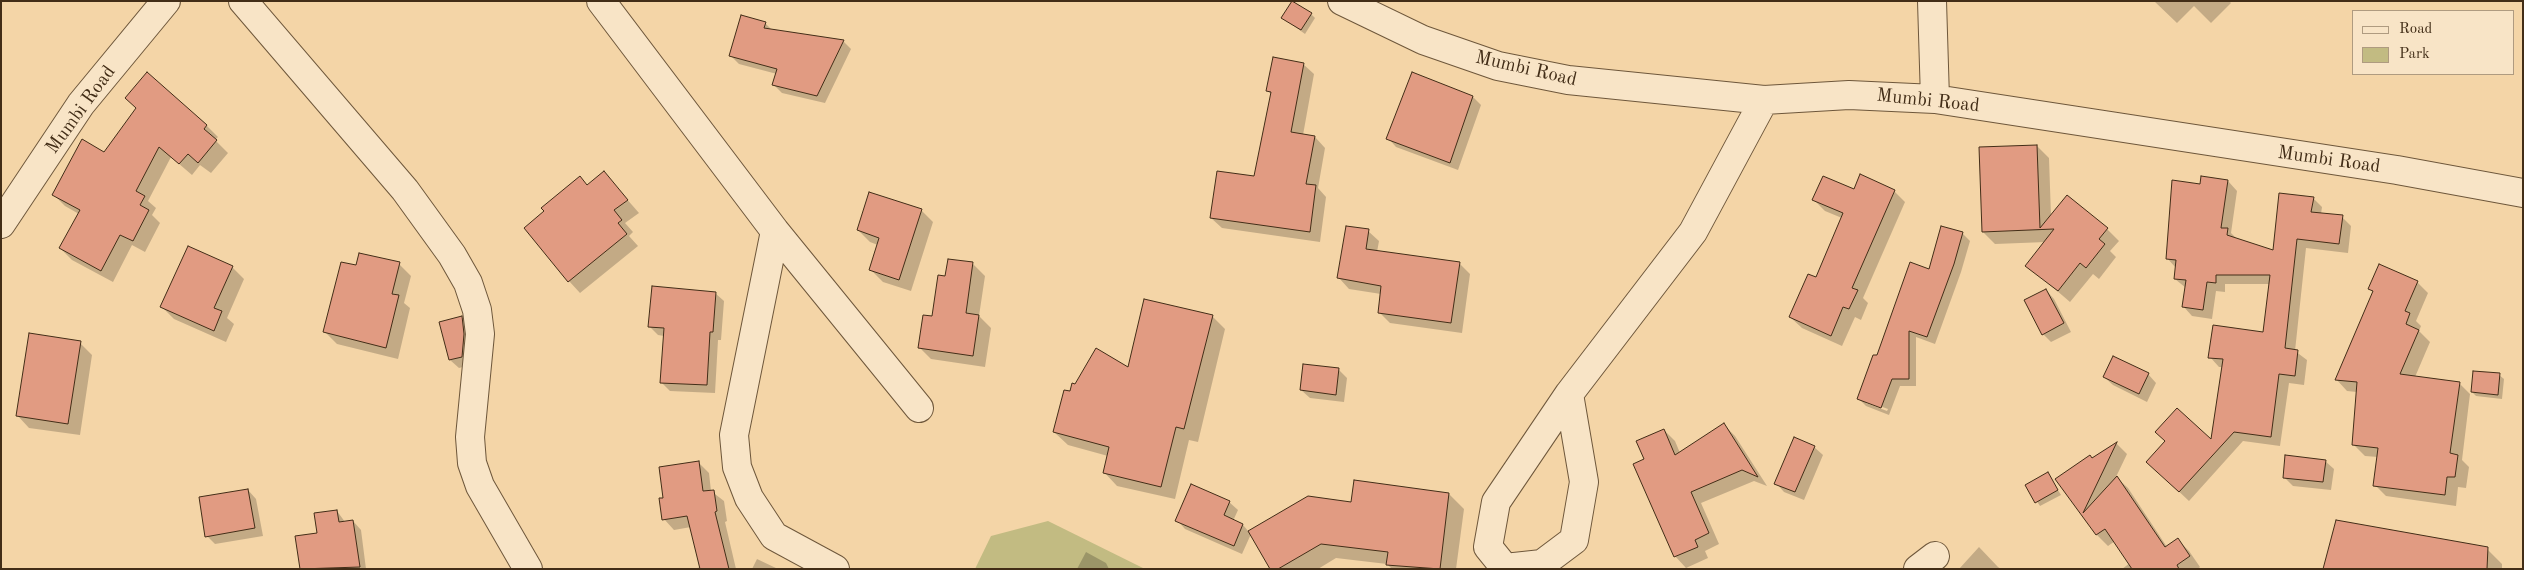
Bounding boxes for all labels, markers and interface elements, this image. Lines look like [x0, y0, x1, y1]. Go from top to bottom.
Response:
legend [2352, 10, 2514, 75]
text: Road [2399, 22, 2432, 37]
street label: Mumbi Road [1473, 46, 1579, 92]
text: Park [2399, 47, 2430, 62]
street label: Mumbi Road [41, 61, 121, 159]
street label: Mumbi Road [1875, 84, 1981, 118]
street label: Mumbi Road [2276, 141, 2382, 179]

